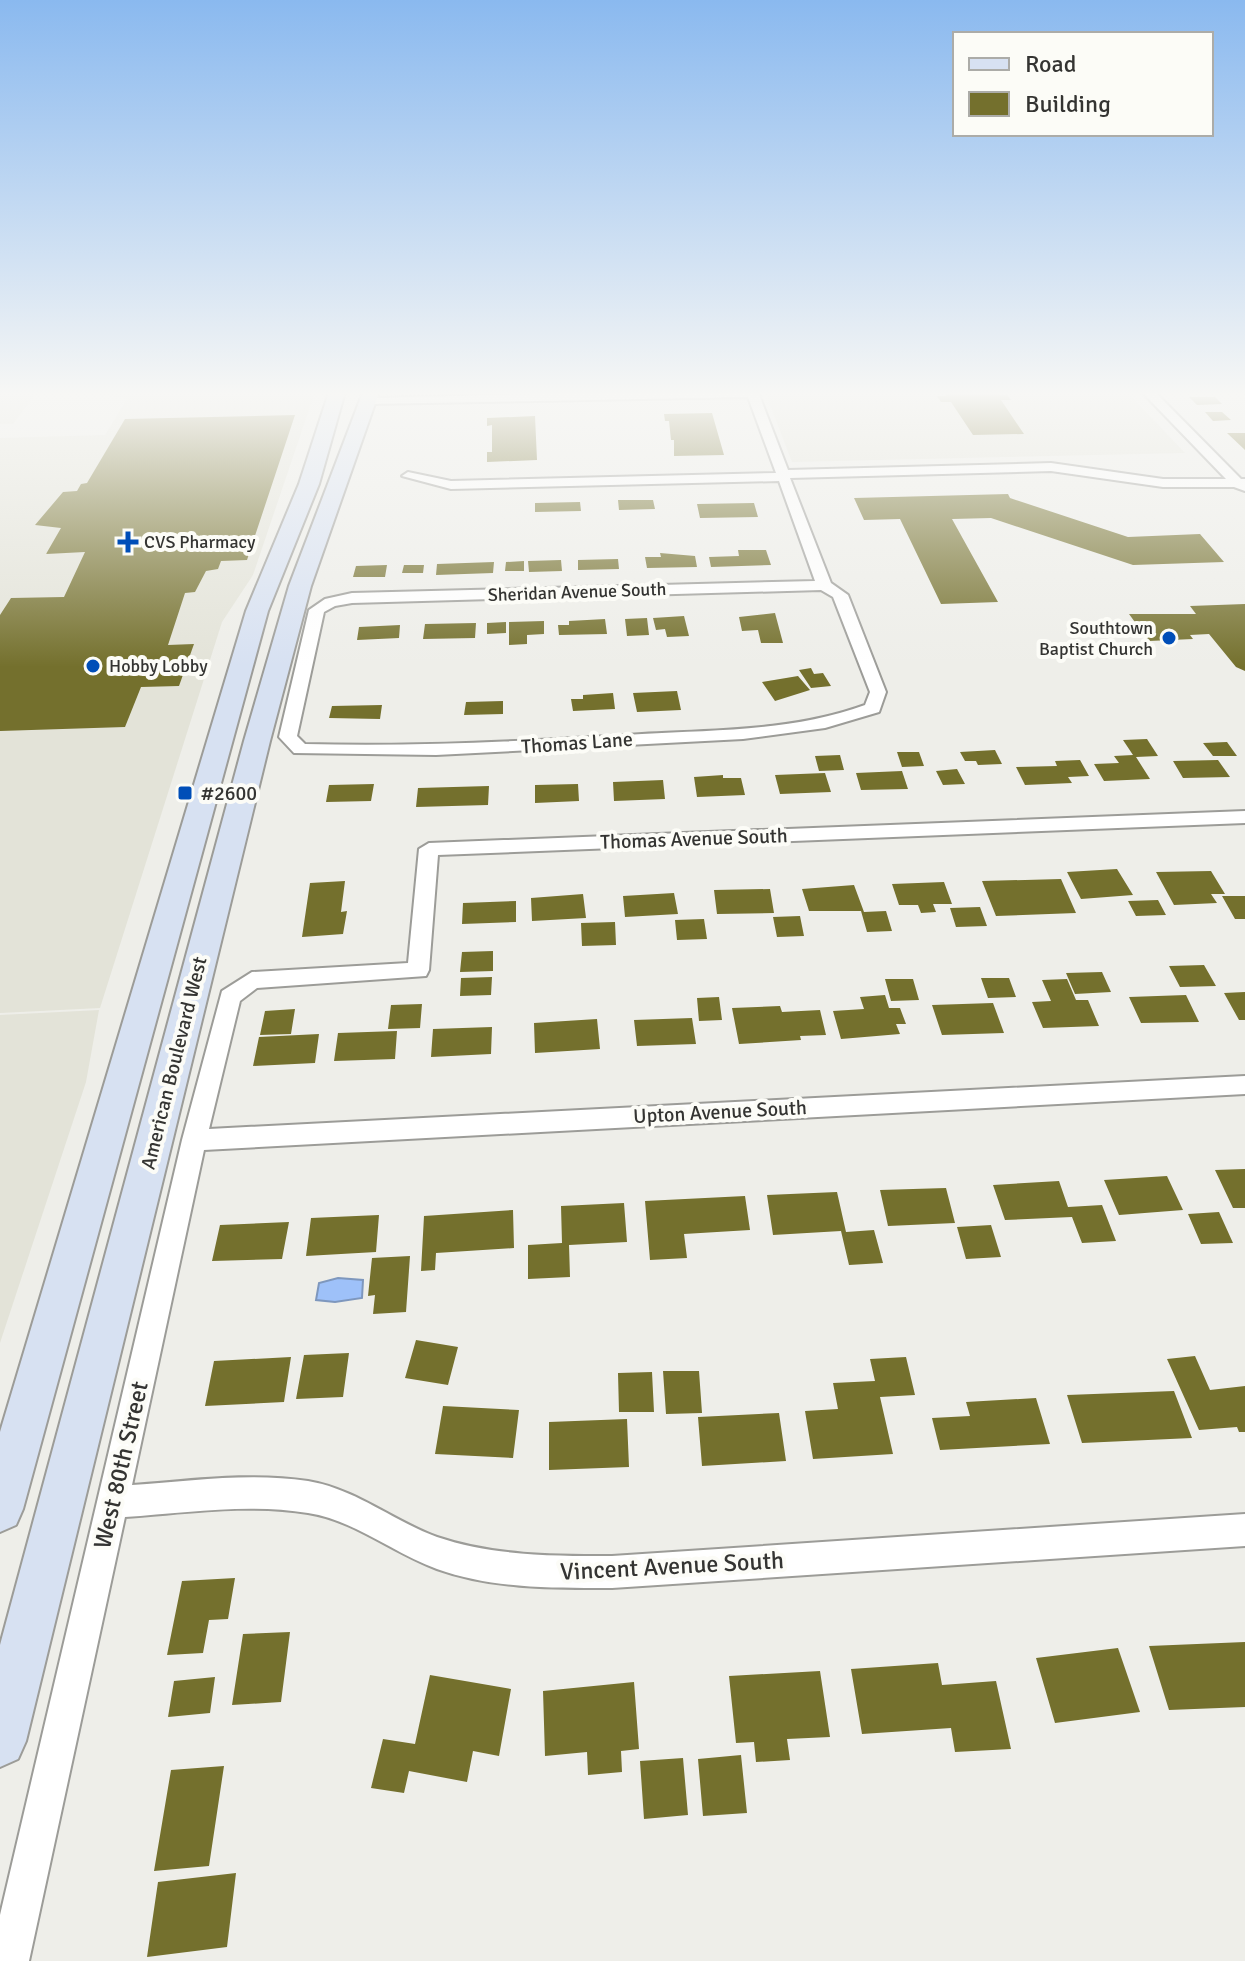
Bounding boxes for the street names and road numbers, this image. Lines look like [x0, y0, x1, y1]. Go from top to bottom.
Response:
street label: Sheridan Avenue South [487, 578, 667, 606]
street label: Thomas Lane [520, 727, 634, 759]
street label: Thomas Avenue South [600, 823, 788, 855]
street label: American Boulevard West [135, 954, 213, 1172]
street label: Upton Avenue South [633, 1095, 807, 1129]
street label: West 80th Street [87, 1378, 155, 1552]
street label: Vincent Avenue South [559, 1545, 785, 1587]

